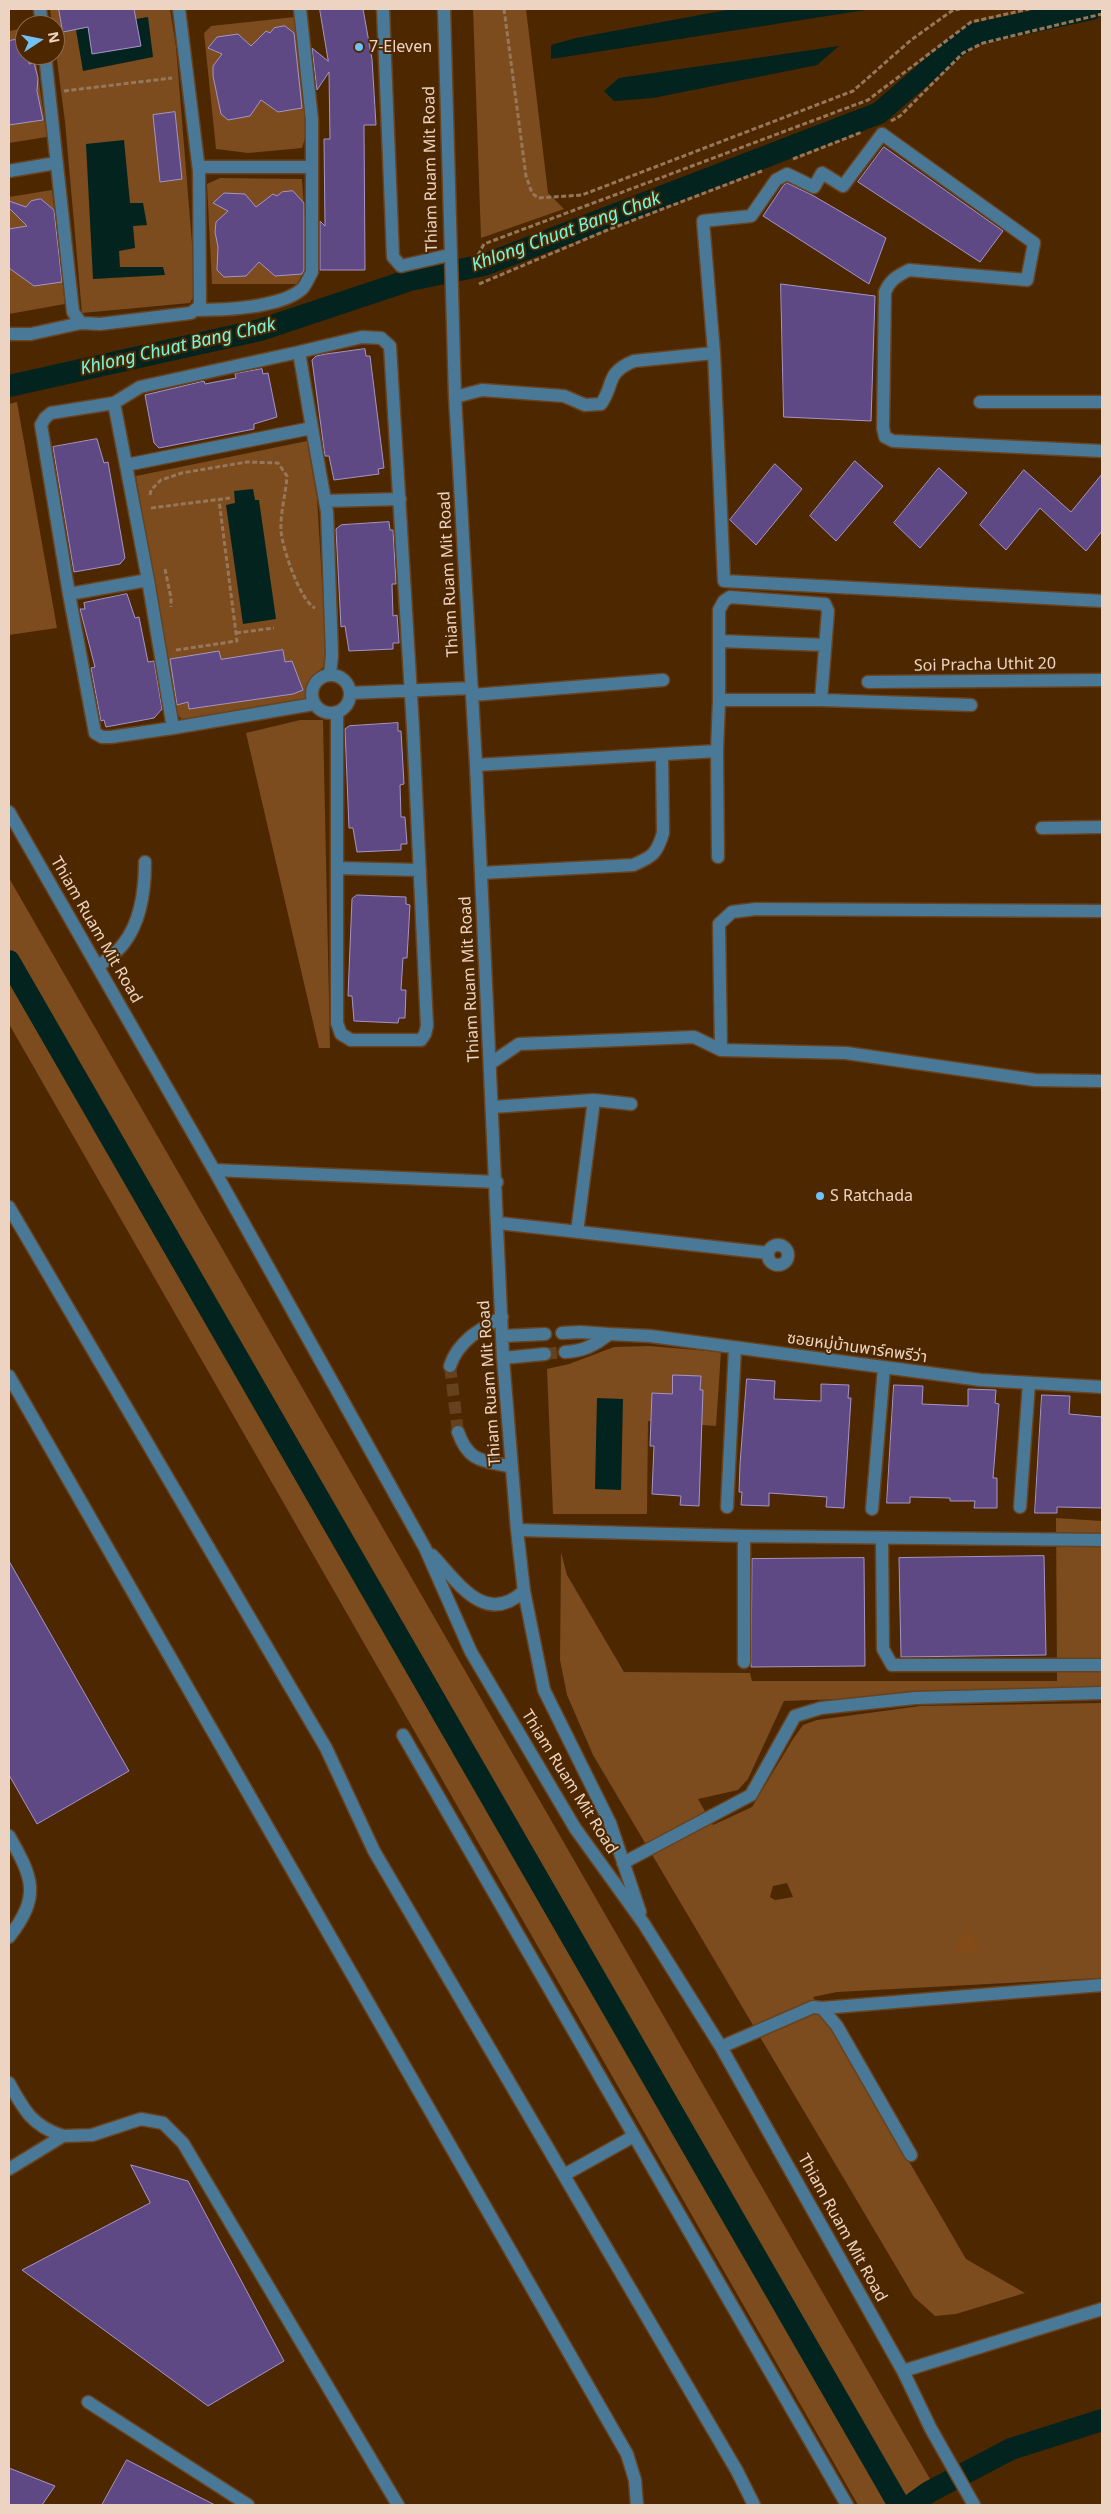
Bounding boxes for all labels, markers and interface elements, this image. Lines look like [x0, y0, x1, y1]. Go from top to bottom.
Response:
north arrow [15, 15, 65, 65]
text: N [44, 30, 65, 45]
place label: 7-Eleven [369, 37, 432, 57]
marker: 7-Eleven [353, 41, 365, 53]
street label: Thiam Ruam Mit Road [420, 86, 442, 252]
water label: Khlong Chuat Bang Chak [468, 188, 664, 276]
water label: Khlong Chuat Bang Chak [78, 314, 278, 380]
street label: Thiam Ruam Mit Road [435, 491, 463, 657]
street label: Soi Pracha Uthit 20 [914, 654, 1056, 676]
street label: Thiam Ruam Mit Road [46, 853, 146, 1007]
street label: Thiam Ruam Mit Road [456, 896, 484, 1062]
place label: S Ratchada [830, 1186, 913, 1206]
marker: S Ratchada [814, 1190, 826, 1202]
street label: Thiam Ruam Mit Road [475, 1300, 505, 1466]
street label: ซอยหมู่บ้านพาร์คพรีว่า [786, 1329, 928, 1367]
street label: Thiam Ruam Mit Road [517, 1707, 621, 1857]
street label: Thiam Ruam Mit Road [793, 2151, 891, 2305]

